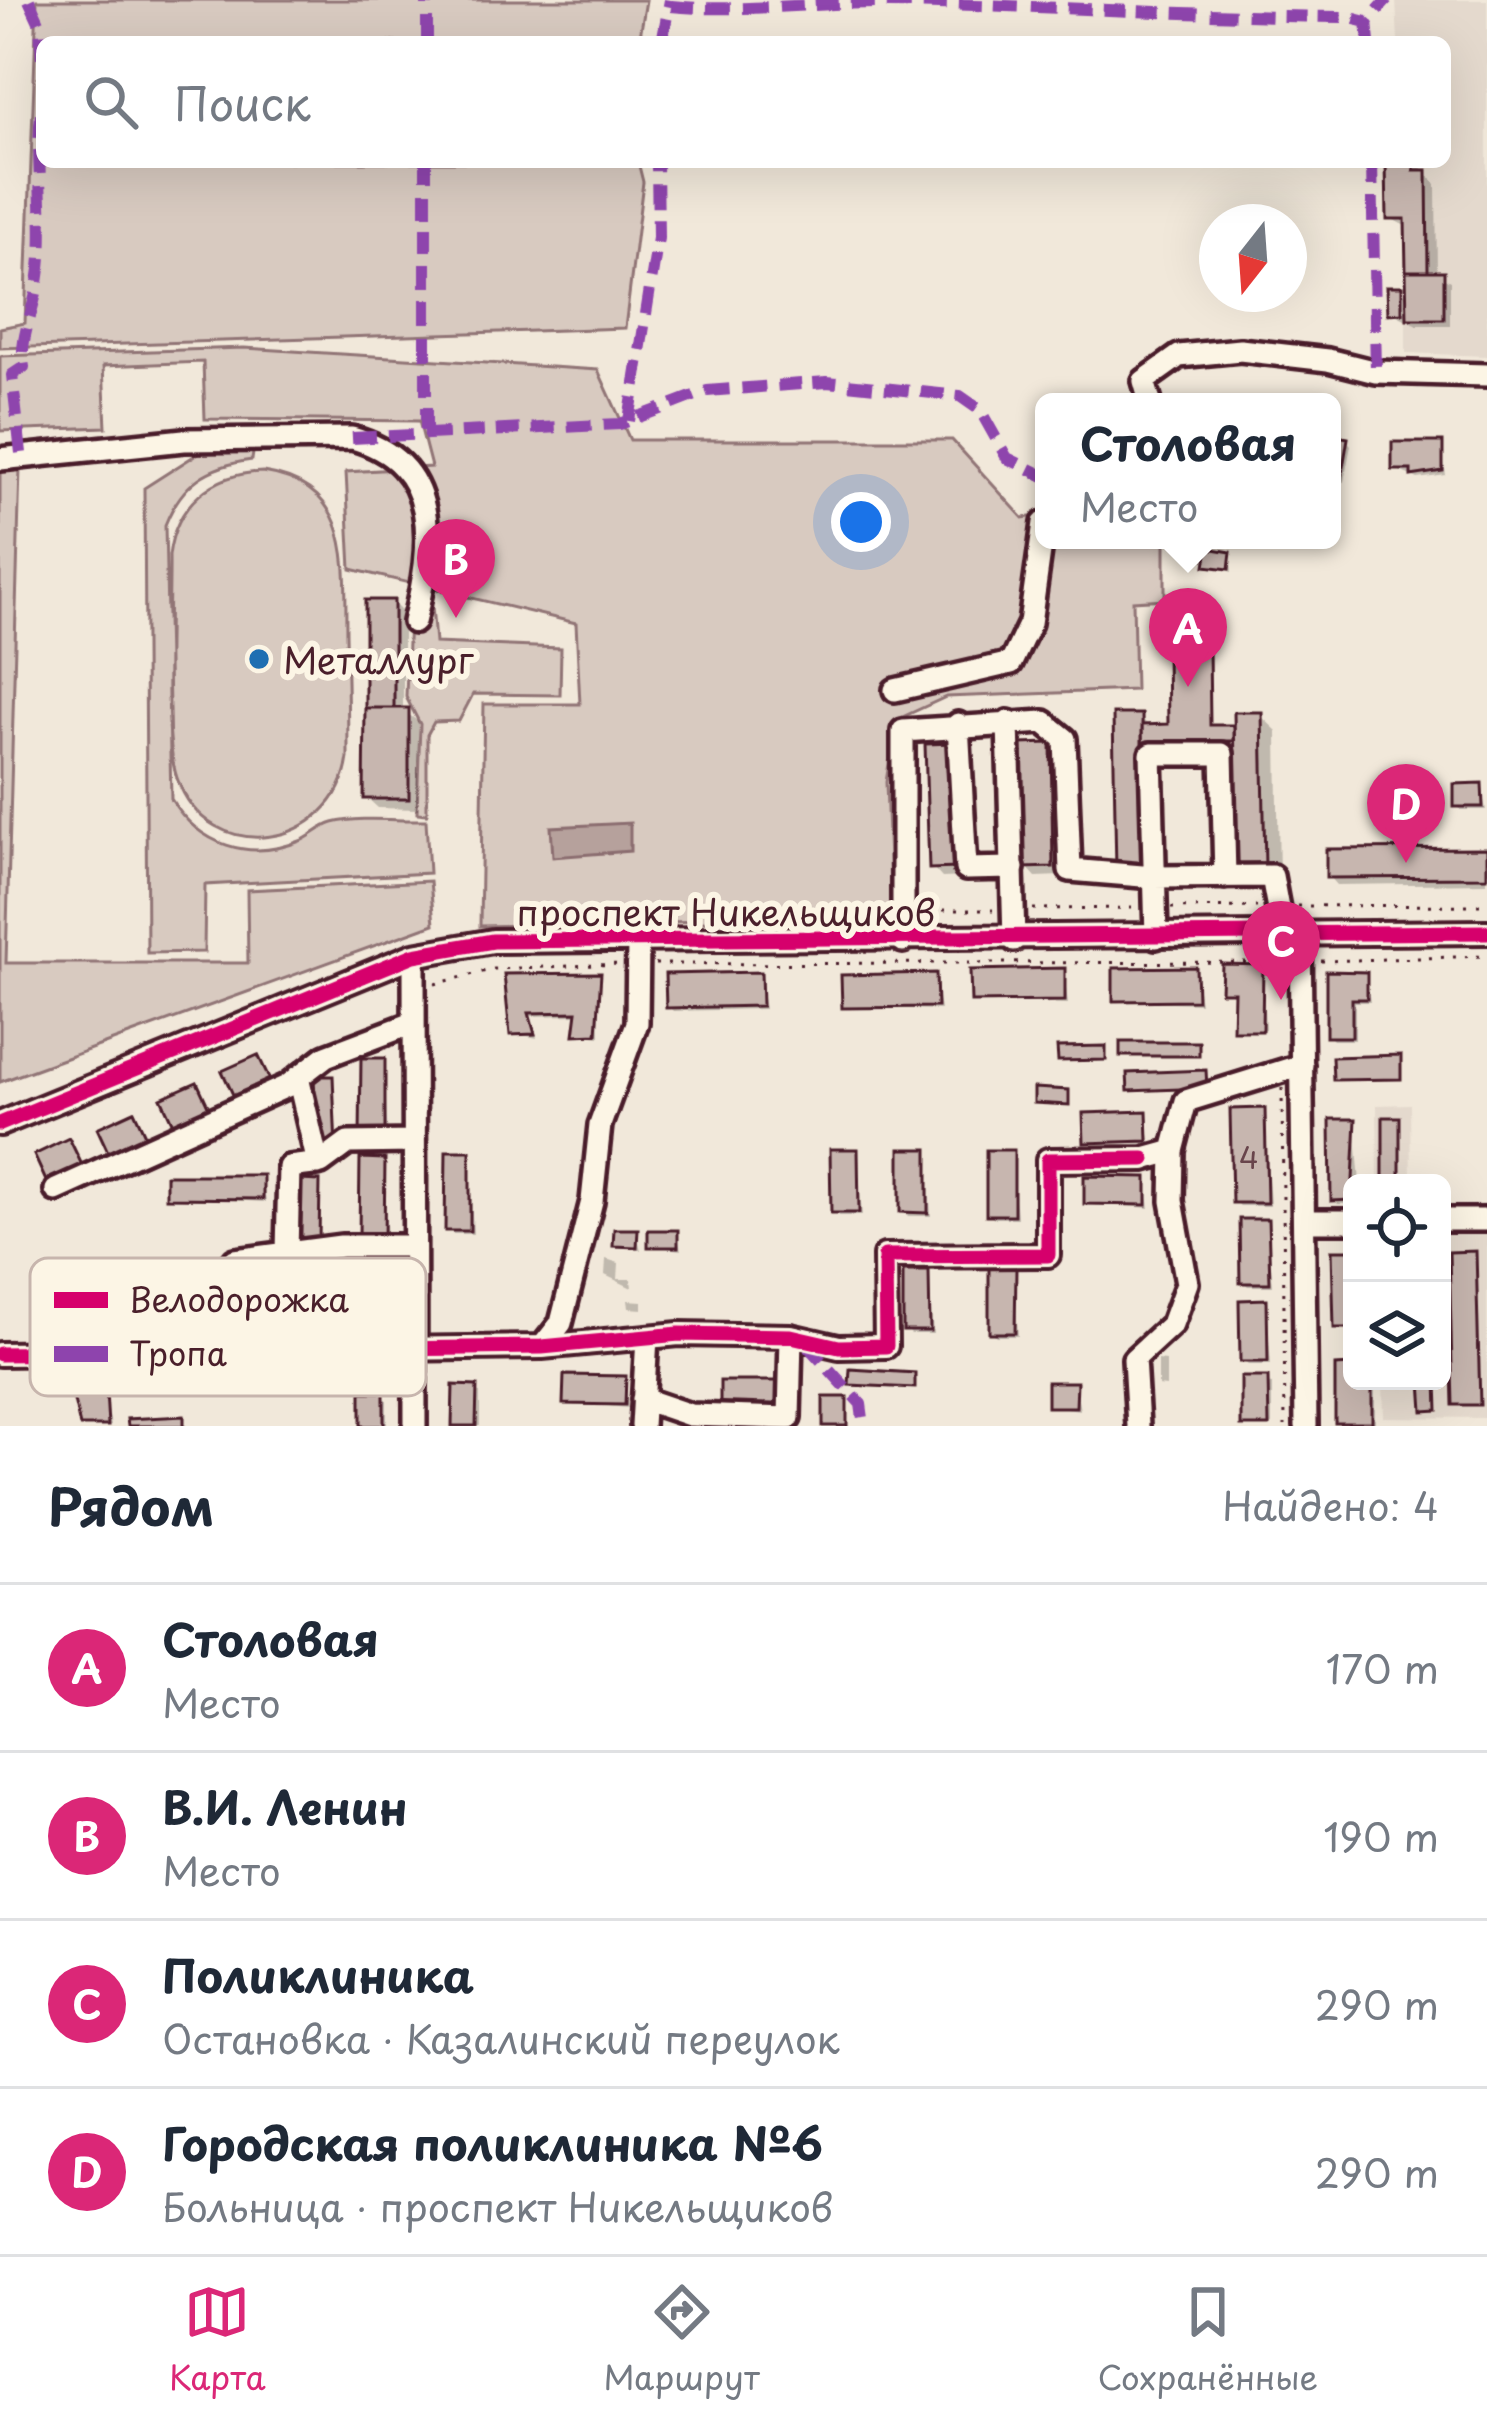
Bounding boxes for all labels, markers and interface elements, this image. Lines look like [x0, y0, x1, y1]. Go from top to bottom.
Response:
search box [36, 36, 1451, 168]
text: Поиск [174, 68, 311, 136]
icon: search [78, 69, 144, 135]
north arrow [1199, 204, 1307, 312]
popup [1035, 393, 1341, 549]
text: Столовая [1080, 408, 1296, 476]
text: Место [1080, 476, 1198, 535]
your location [831, 492, 891, 552]
pin: B [417, 519, 495, 618]
pin: A [1149, 588, 1227, 687]
place label: Металлург [283, 632, 474, 686]
marker: Металлург [246, 646, 272, 672]
pin: D [1367, 764, 1445, 863]
street label: проспект Никельщиков [517, 884, 935, 938]
pin: C [1242, 901, 1320, 1000]
house number: 4 [1239, 1134, 1259, 1179]
map controls [1343, 1174, 1451, 1390]
button: locate [1343, 1174, 1451, 1282]
legend [30, 1258, 426, 1396]
text: Велодорожка [129, 1273, 349, 1323]
button: layers [1343, 1282, 1451, 1390]
text: Тропа [129, 1327, 228, 1377]
text: Рядом [48, 1466, 214, 1543]
text: Найдено: 4 [1222, 1475, 1439, 1534]
text: Столовая [162, 1604, 379, 1672]
text: A [72, 1638, 102, 1697]
text: 170 m [1326, 1638, 1439, 1697]
text: Место [162, 1672, 281, 1731]
text: В.И. Ленин [162, 1772, 407, 1840]
text: B [74, 1806, 100, 1865]
text: 190 m [1323, 1806, 1439, 1865]
text: Место [162, 1840, 281, 1899]
text: Поликлиника [162, 1940, 474, 2008]
text: C [72, 1974, 102, 2033]
text: 290 m [1315, 1974, 1439, 2033]
text: Остановка · Казалинский переулок [162, 2008, 840, 2067]
text: Городская поликлиника №6 [162, 2108, 823, 2176]
text: D [71, 2142, 103, 2201]
text: 290 m [1315, 2142, 1439, 2201]
text: Больница · проспект Никельщиков [162, 2176, 833, 2235]
tab: Карта [169, 2279, 266, 2401]
tab: Маршрут [604, 2279, 760, 2401]
tab: Сохранённые [1097, 2279, 1318, 2401]

